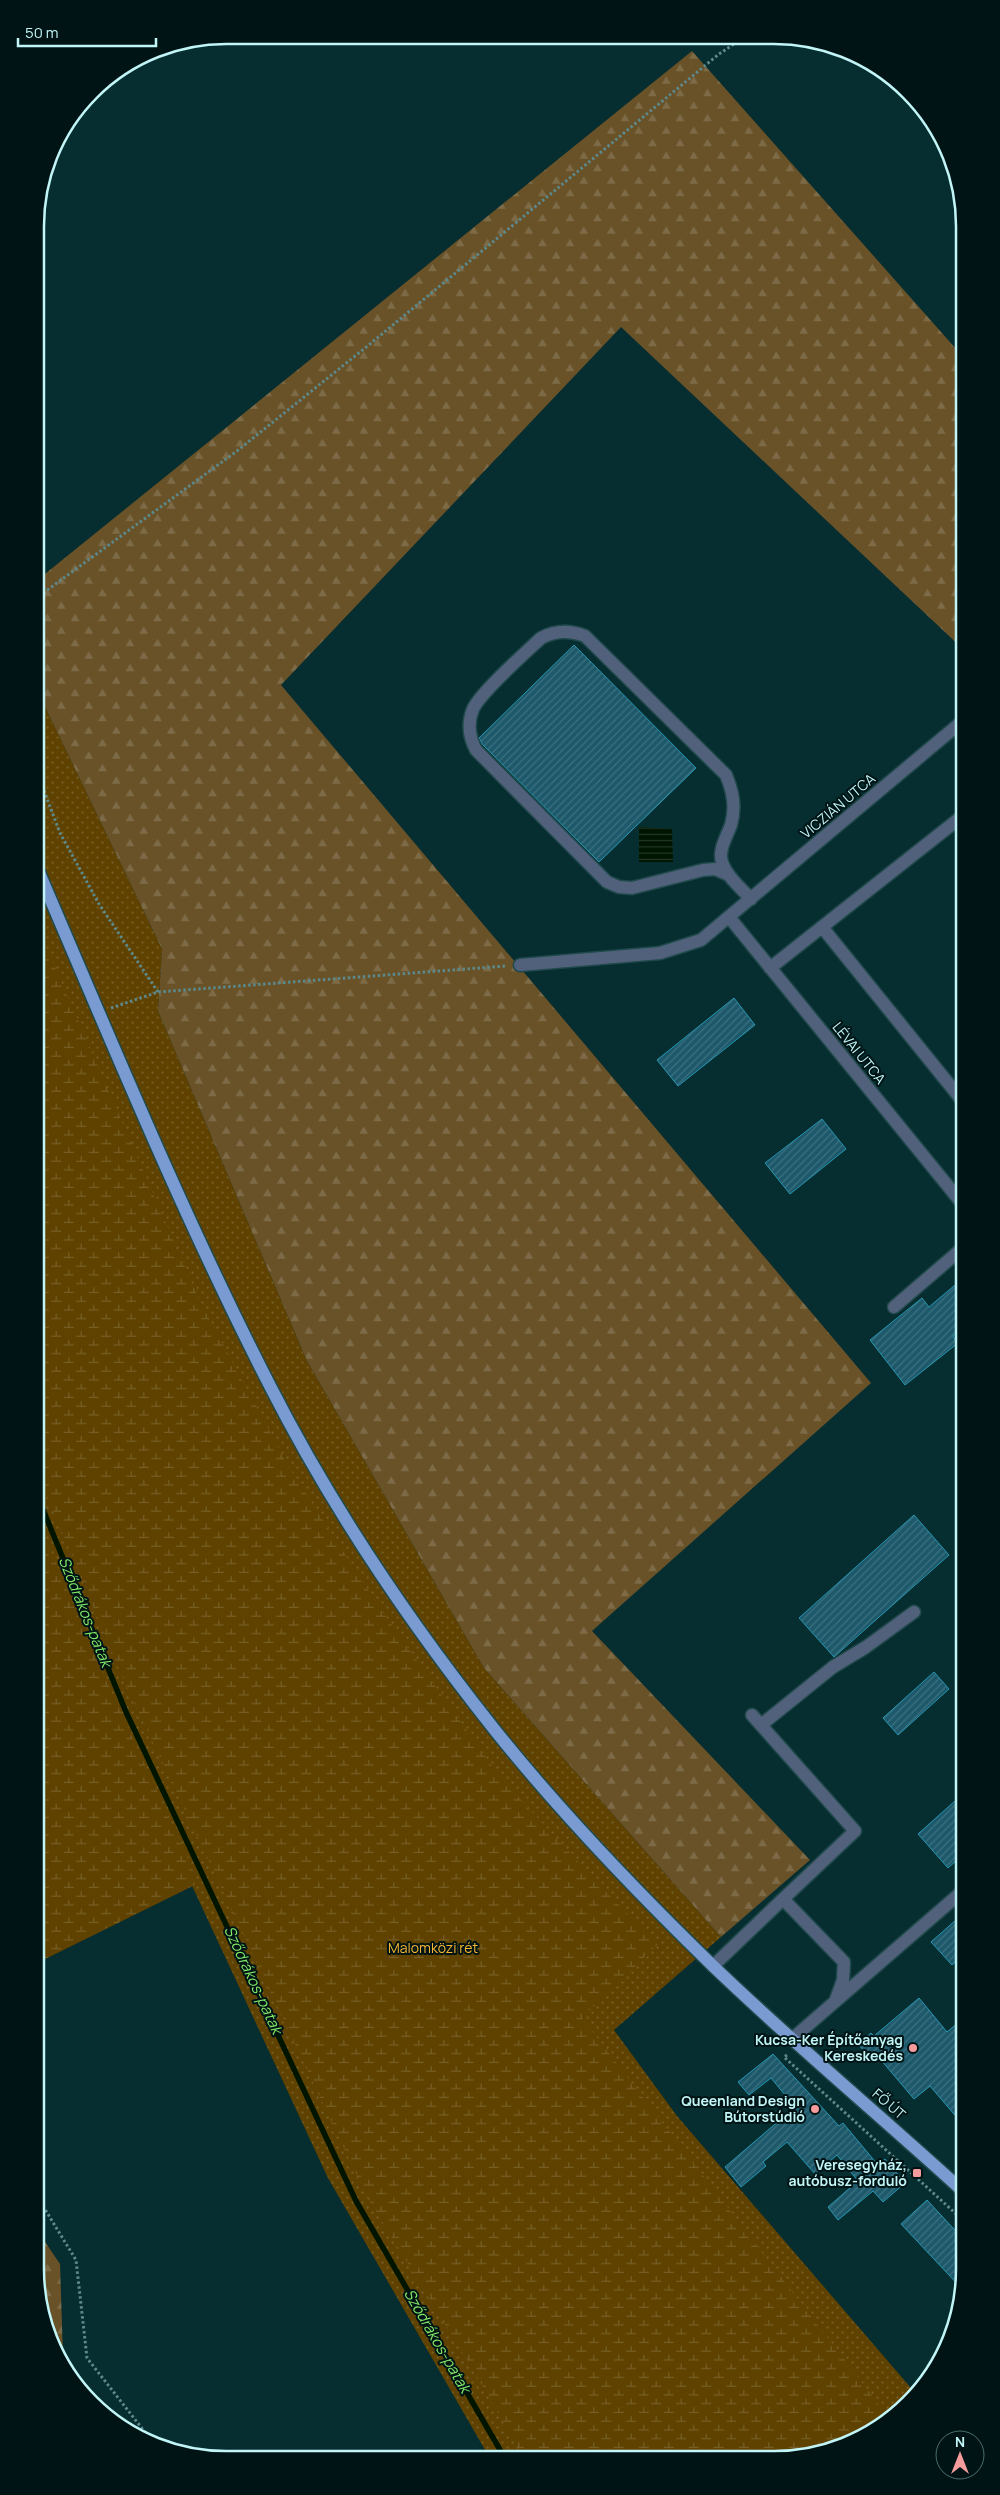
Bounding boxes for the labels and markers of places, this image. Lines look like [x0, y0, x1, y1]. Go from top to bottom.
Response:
place label: Kucsa-Ker Építőanyag Kereskedés [755, 2030, 903, 2065]
marker: Kucsa-Ker Építőanyag Kereskedés [907, 2042, 919, 2054]
place label: Queenland Design Bútorstúdió [681, 2091, 805, 2126]
marker: Queenland Design Bútorstúdió [809, 2103, 821, 2115]
place label: Veresegyház, autóbusz-forduló [788, 2155, 907, 2190]
marker: Veresegyház, autóbusz-forduló [911, 2167, 923, 2179]

